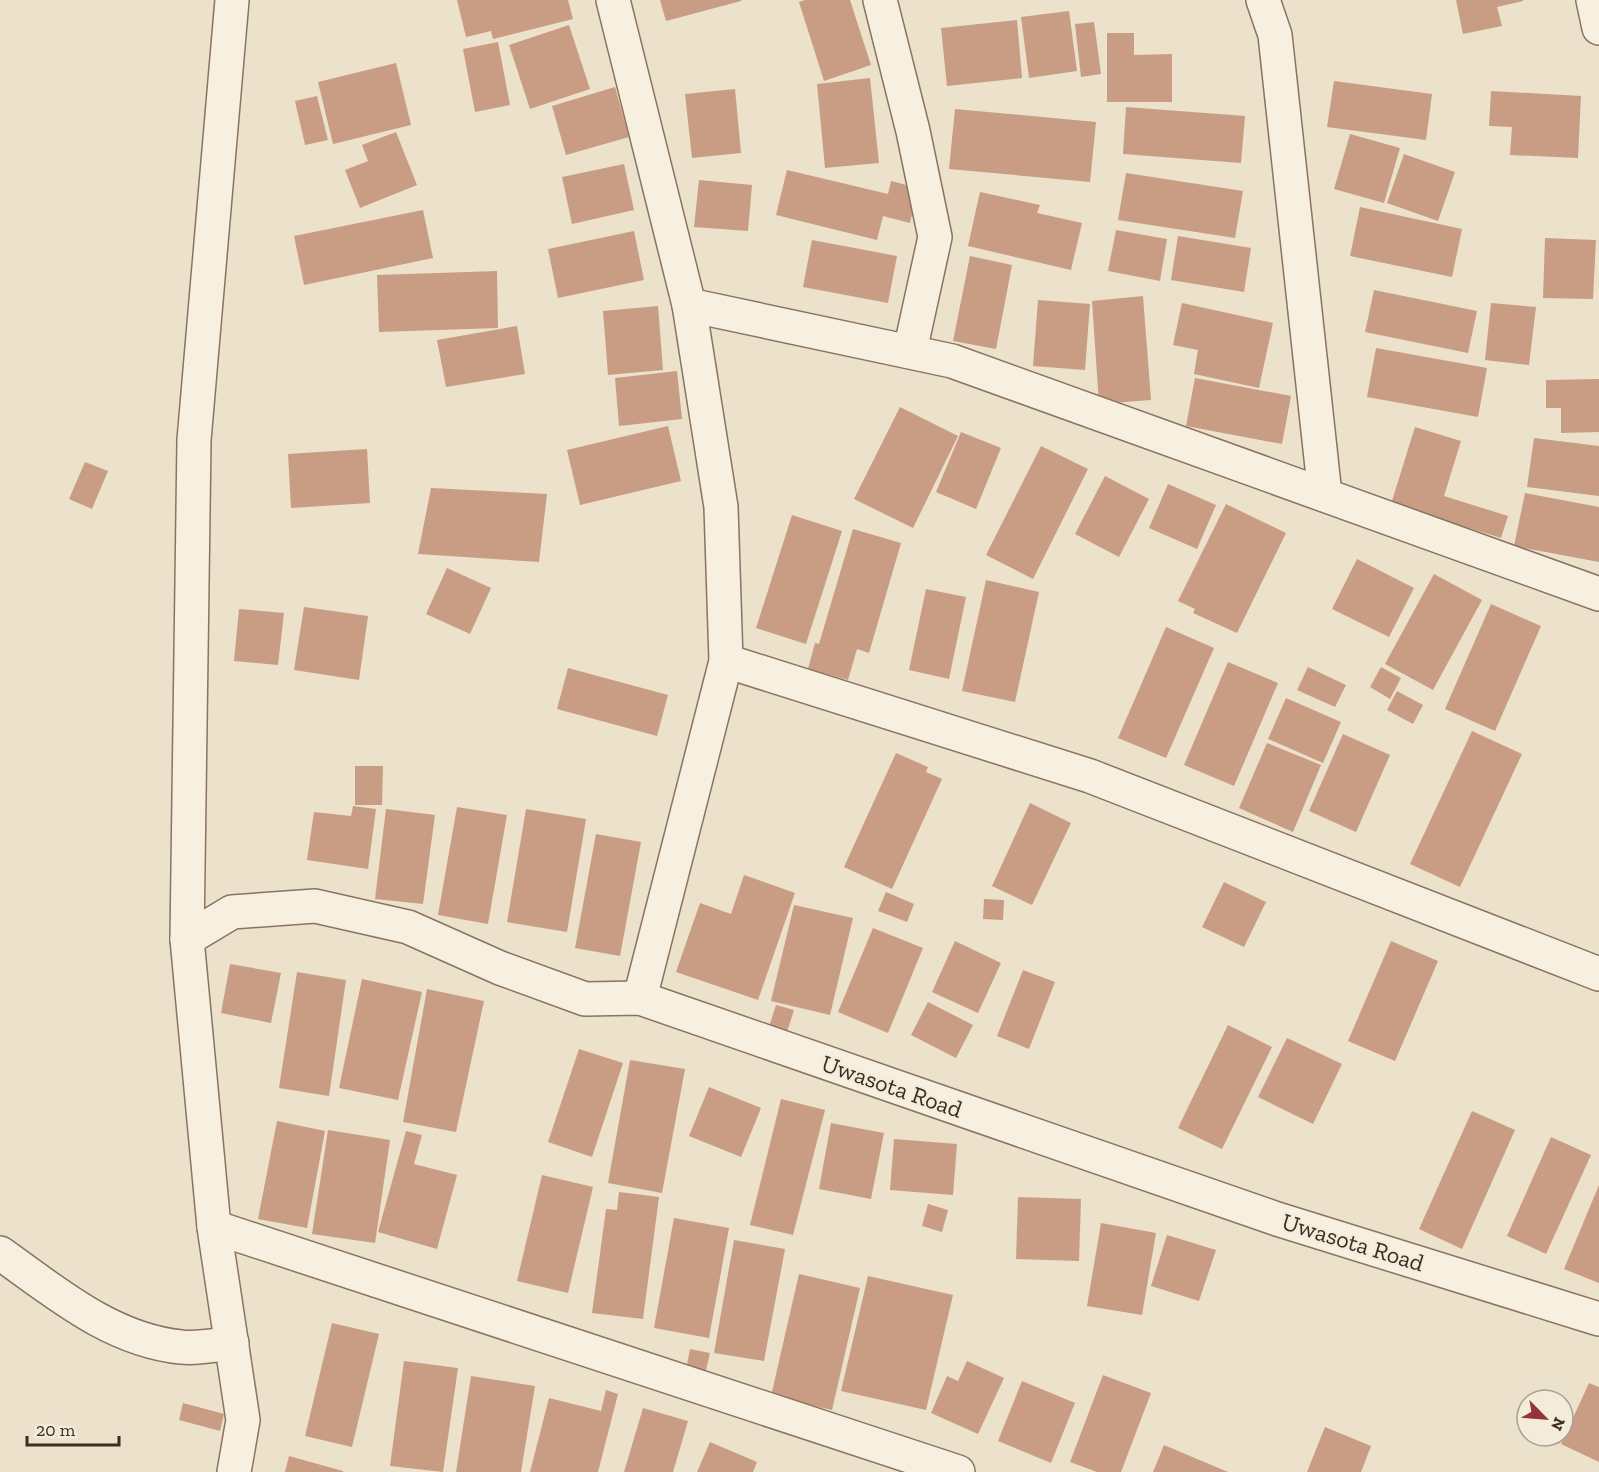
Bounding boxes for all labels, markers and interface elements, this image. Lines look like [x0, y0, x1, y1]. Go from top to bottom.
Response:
street label: Uwasota Road [818, 1048, 966, 1124]
street label: Uwasota Road [1278, 1207, 1428, 1277]
north arrow [1515, 1388, 1575, 1448]
scale bar [27, 1409, 118, 1447]
text: N [1547, 1415, 1569, 1434]
text: 20 m [36, 1419, 76, 1441]

